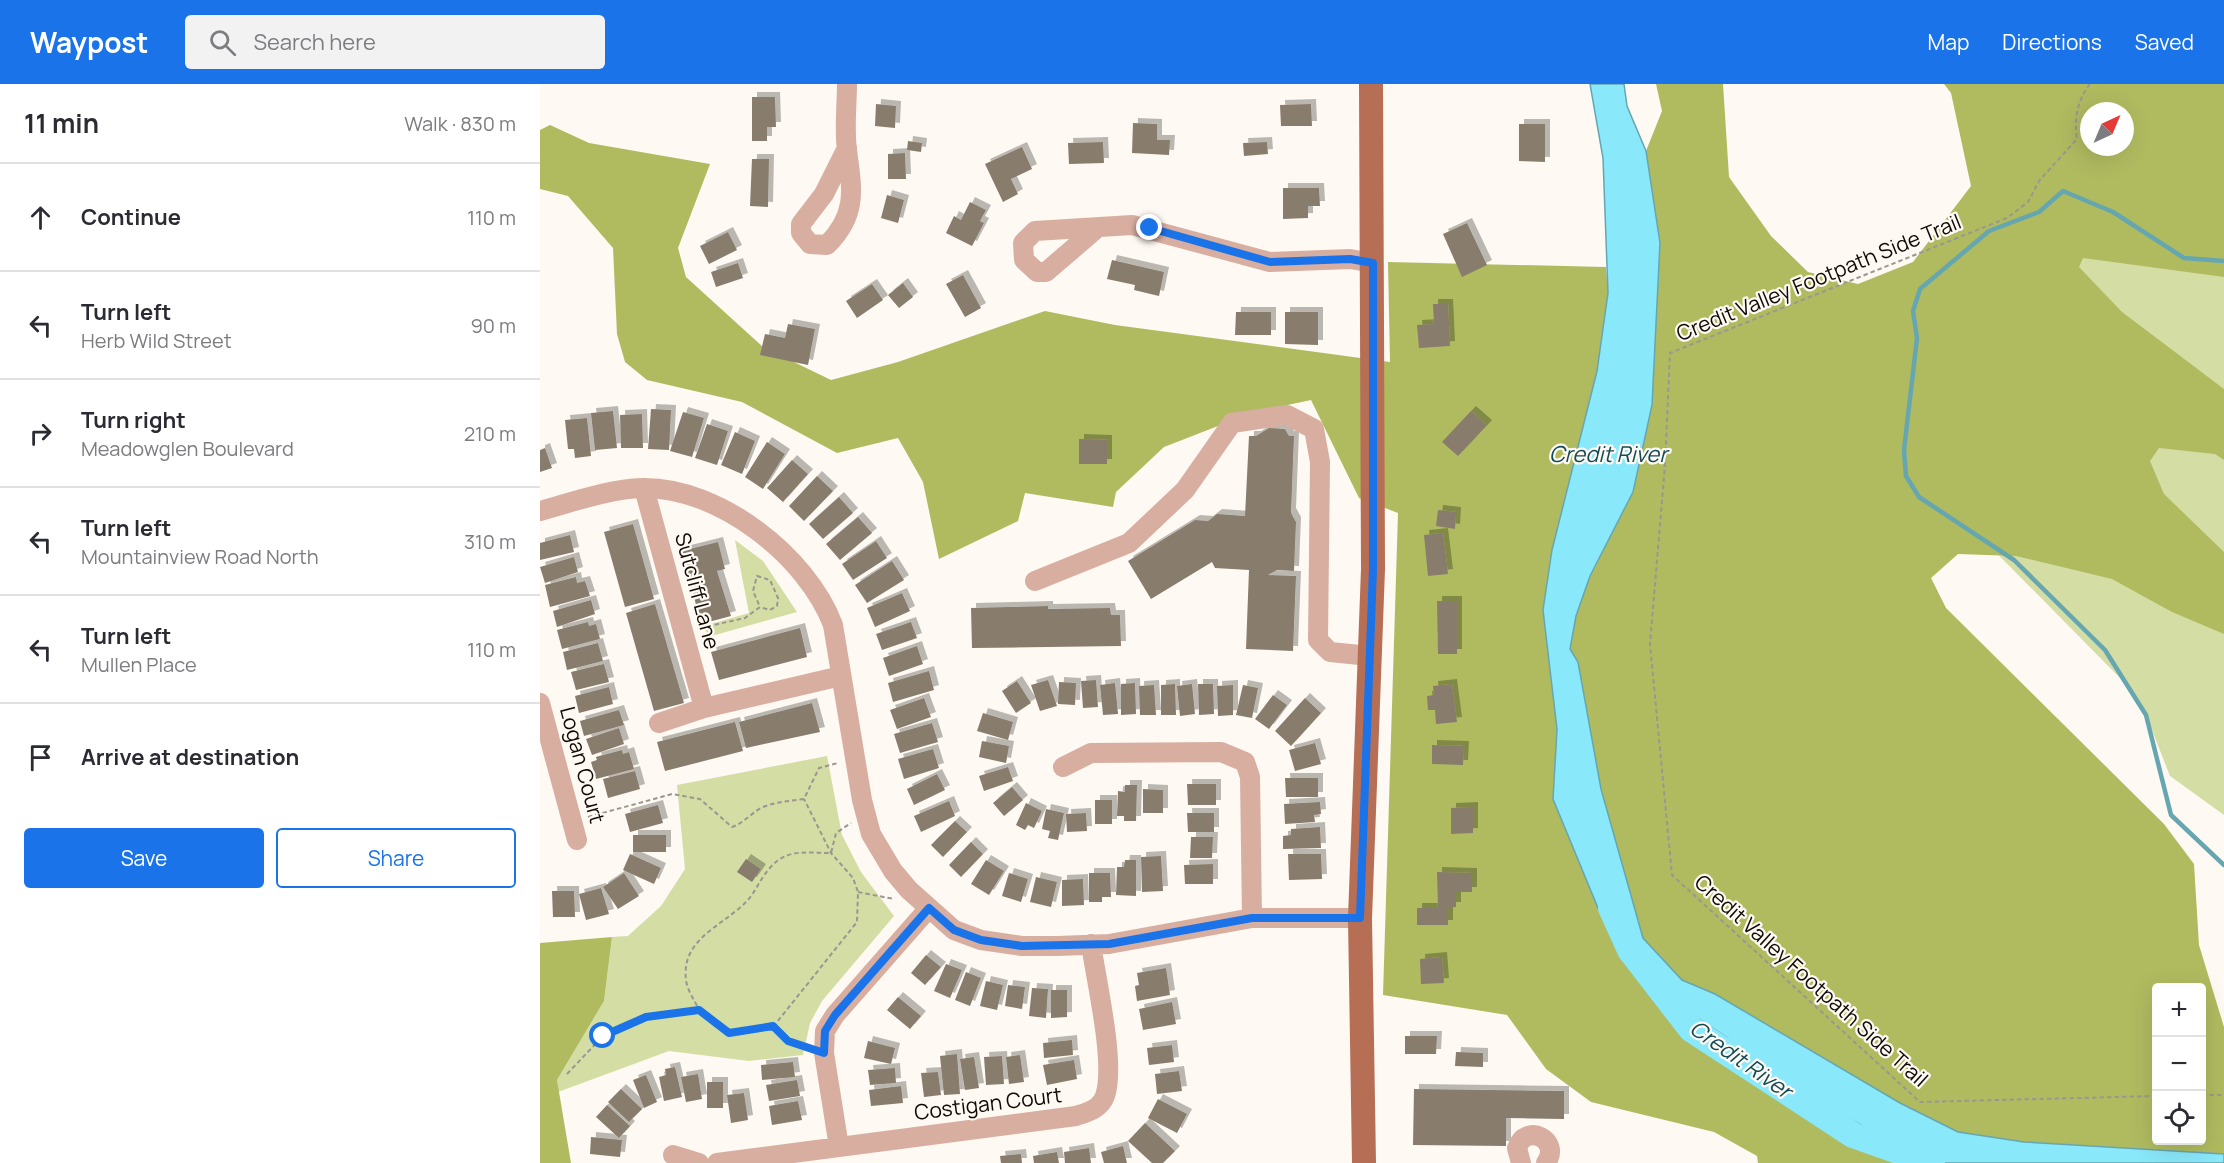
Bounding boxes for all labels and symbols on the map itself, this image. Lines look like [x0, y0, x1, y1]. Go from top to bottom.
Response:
north arrow [2080, 102, 2134, 156]
street label: Credit Valley Footpath Side Trail [1672, 207, 1965, 347]
route end [1136, 214, 1162, 240]
water label: Credit River [1549, 439, 1670, 469]
street label: Sutcliff Lane [669, 529, 727, 652]
street label: Logan Court [554, 703, 612, 826]
street label: Credit Valley Footpath Side Trail [1689, 868, 1934, 1093]
water label: Credit River [1684, 1013, 1801, 1107]
route start [589, 1022, 615, 1048]
street label: Costigan Court [913, 1080, 1063, 1126]

